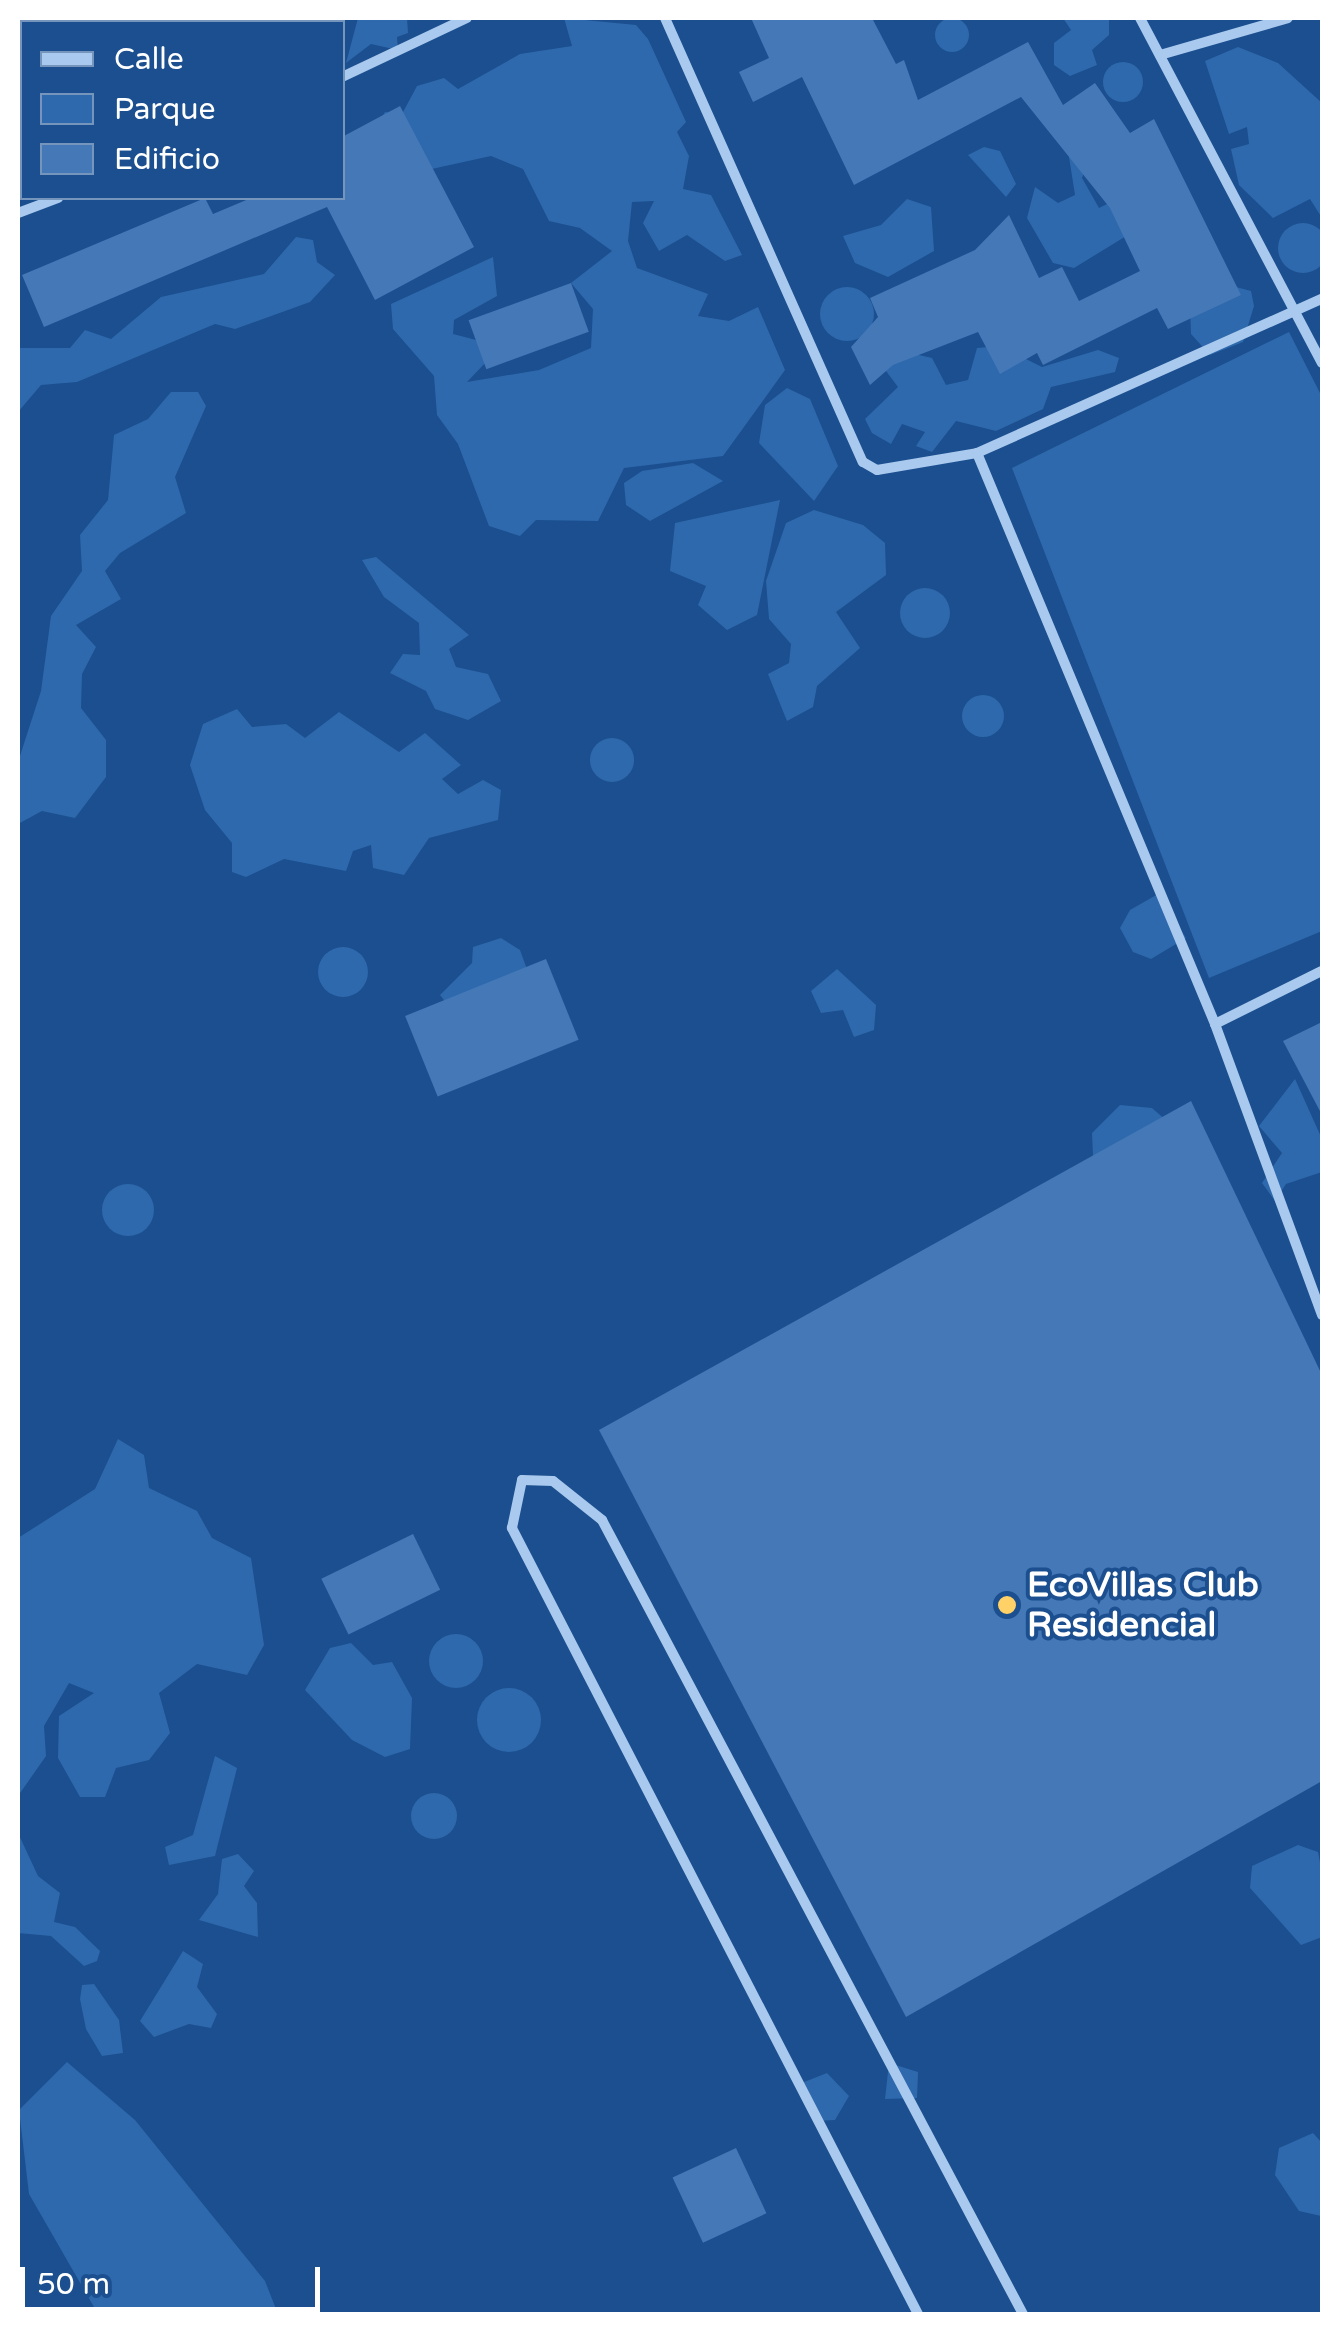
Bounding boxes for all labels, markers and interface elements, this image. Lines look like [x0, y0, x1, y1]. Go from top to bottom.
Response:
legend [20, 20, 345, 200]
text: Calle [114, 41, 184, 78]
text: Parque [114, 91, 215, 128]
text: Edificio [114, 141, 220, 178]
place label: EcoVillas Club Residencial [1027, 1564, 1259, 1646]
marker: EcoVillas Club Residencial [996, 1594, 1018, 1616]
scale bar [25, 2247, 325, 2309]
text: 50 m [37, 2266, 110, 2303]

